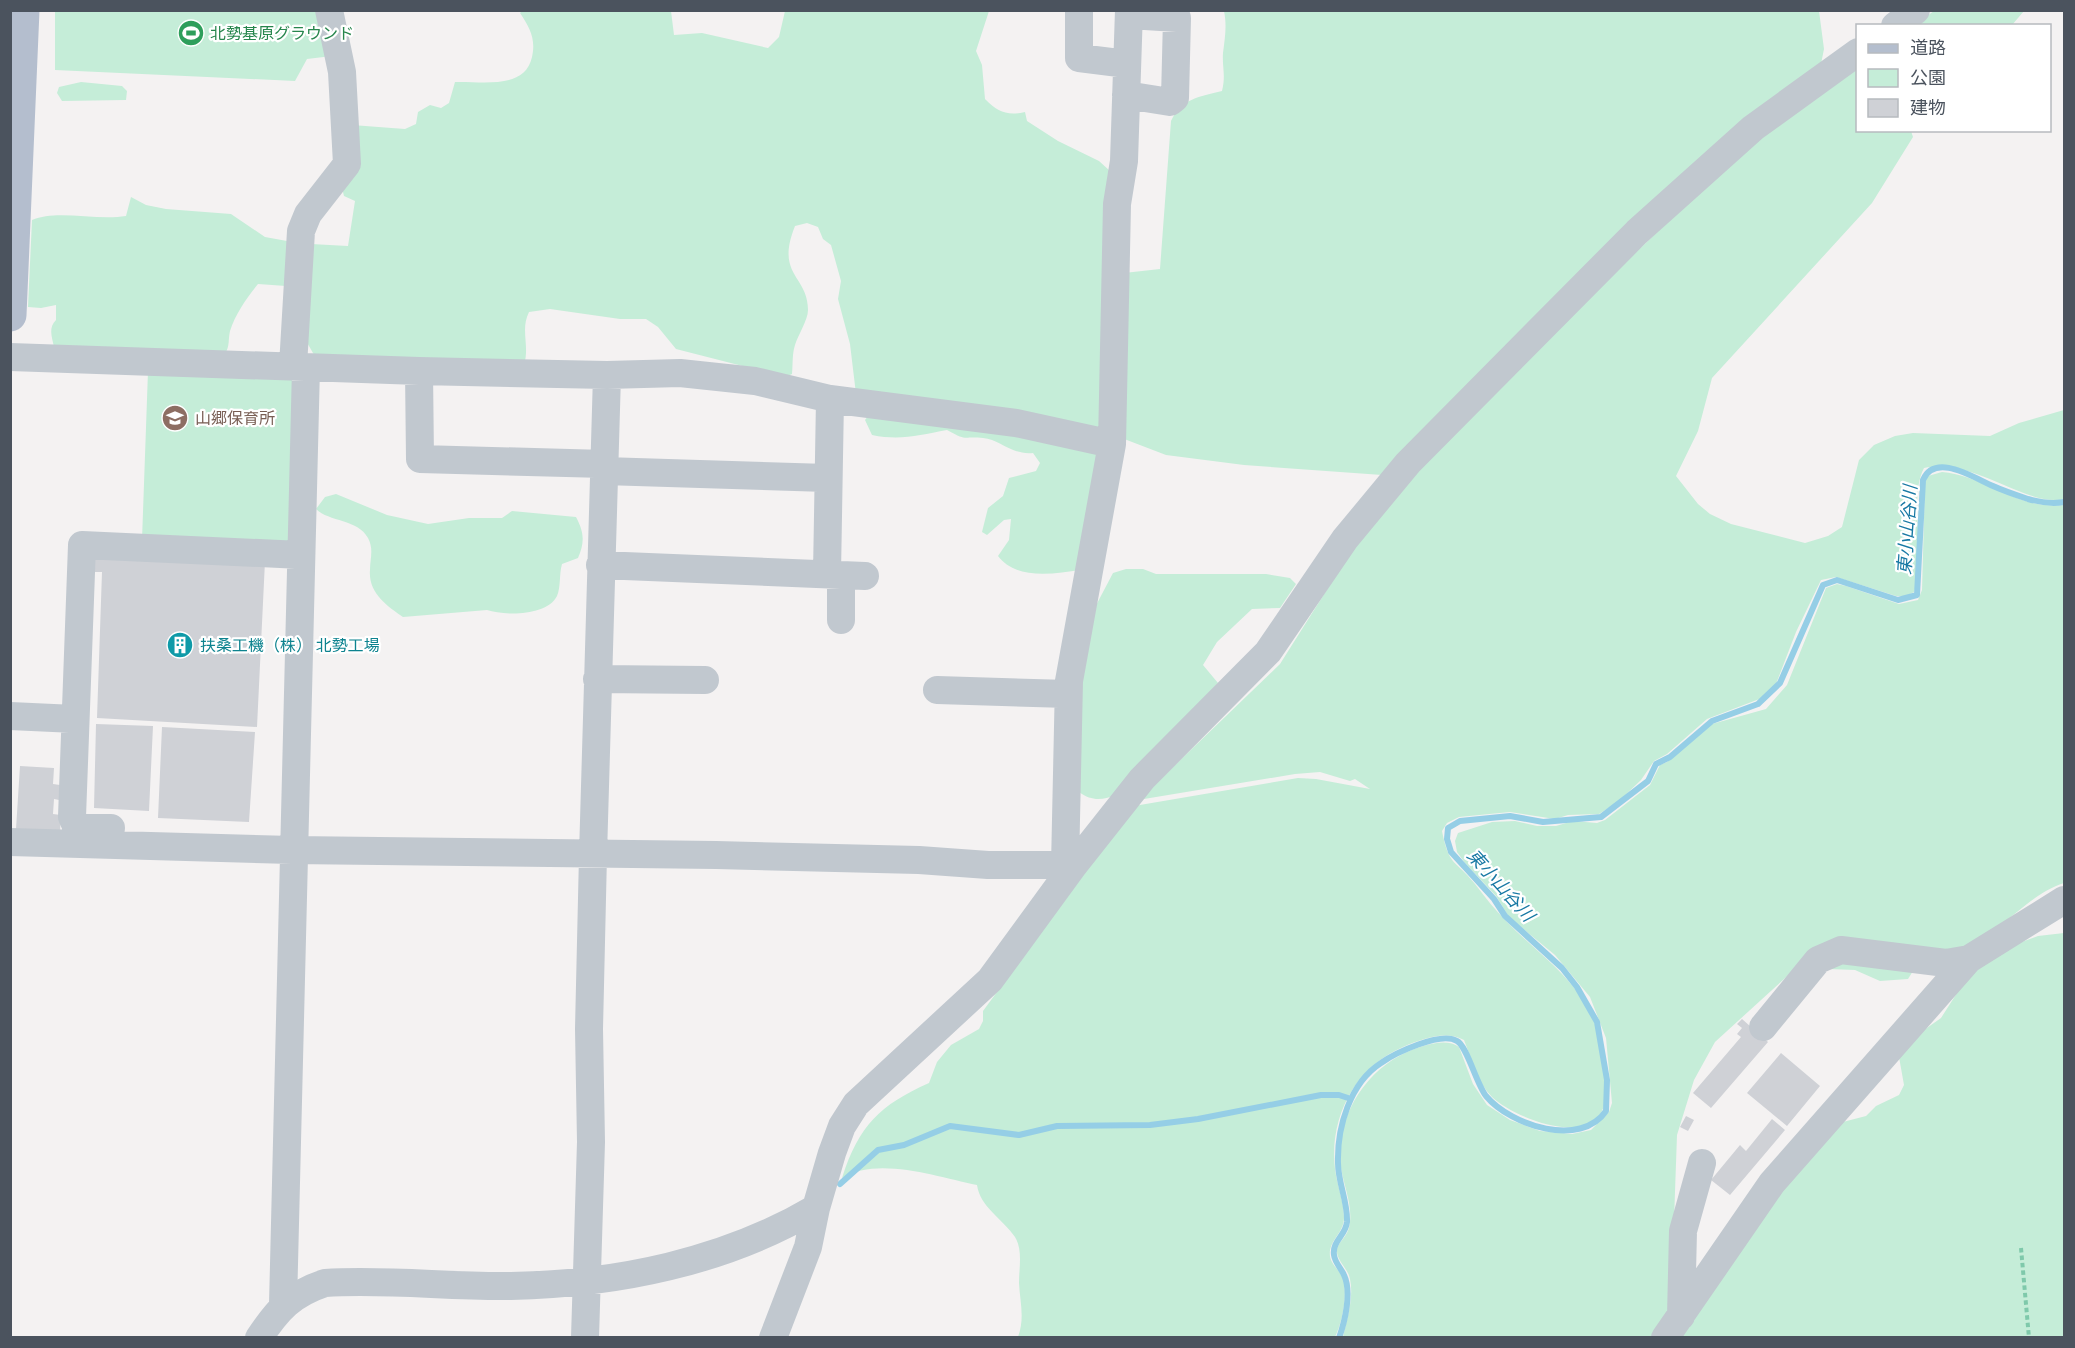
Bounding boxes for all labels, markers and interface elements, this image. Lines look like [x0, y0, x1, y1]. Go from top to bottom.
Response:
sports icon: 北勢基原グラウンド [176, 18, 206, 48]
place label: 北勢基原グラウンド [210, 22, 354, 44]
legend [1856, 24, 2051, 132]
text: 道路 [1910, 35, 1946, 60]
text: 公園 [1910, 65, 1946, 90]
text: 建物 [1910, 95, 1946, 120]
school or university icon: 山郷保育所 [160, 403, 190, 433]
place label: 山郷保育所 [195, 407, 275, 429]
water label: 東小山谷川 [1891, 482, 1923, 576]
building icon: 扶桑工機（株） 北勢工場 [165, 630, 195, 660]
place label: 扶桑工機（株） 北勢工場 [200, 634, 380, 656]
water label: 東小山谷川 [1462, 843, 1542, 928]

